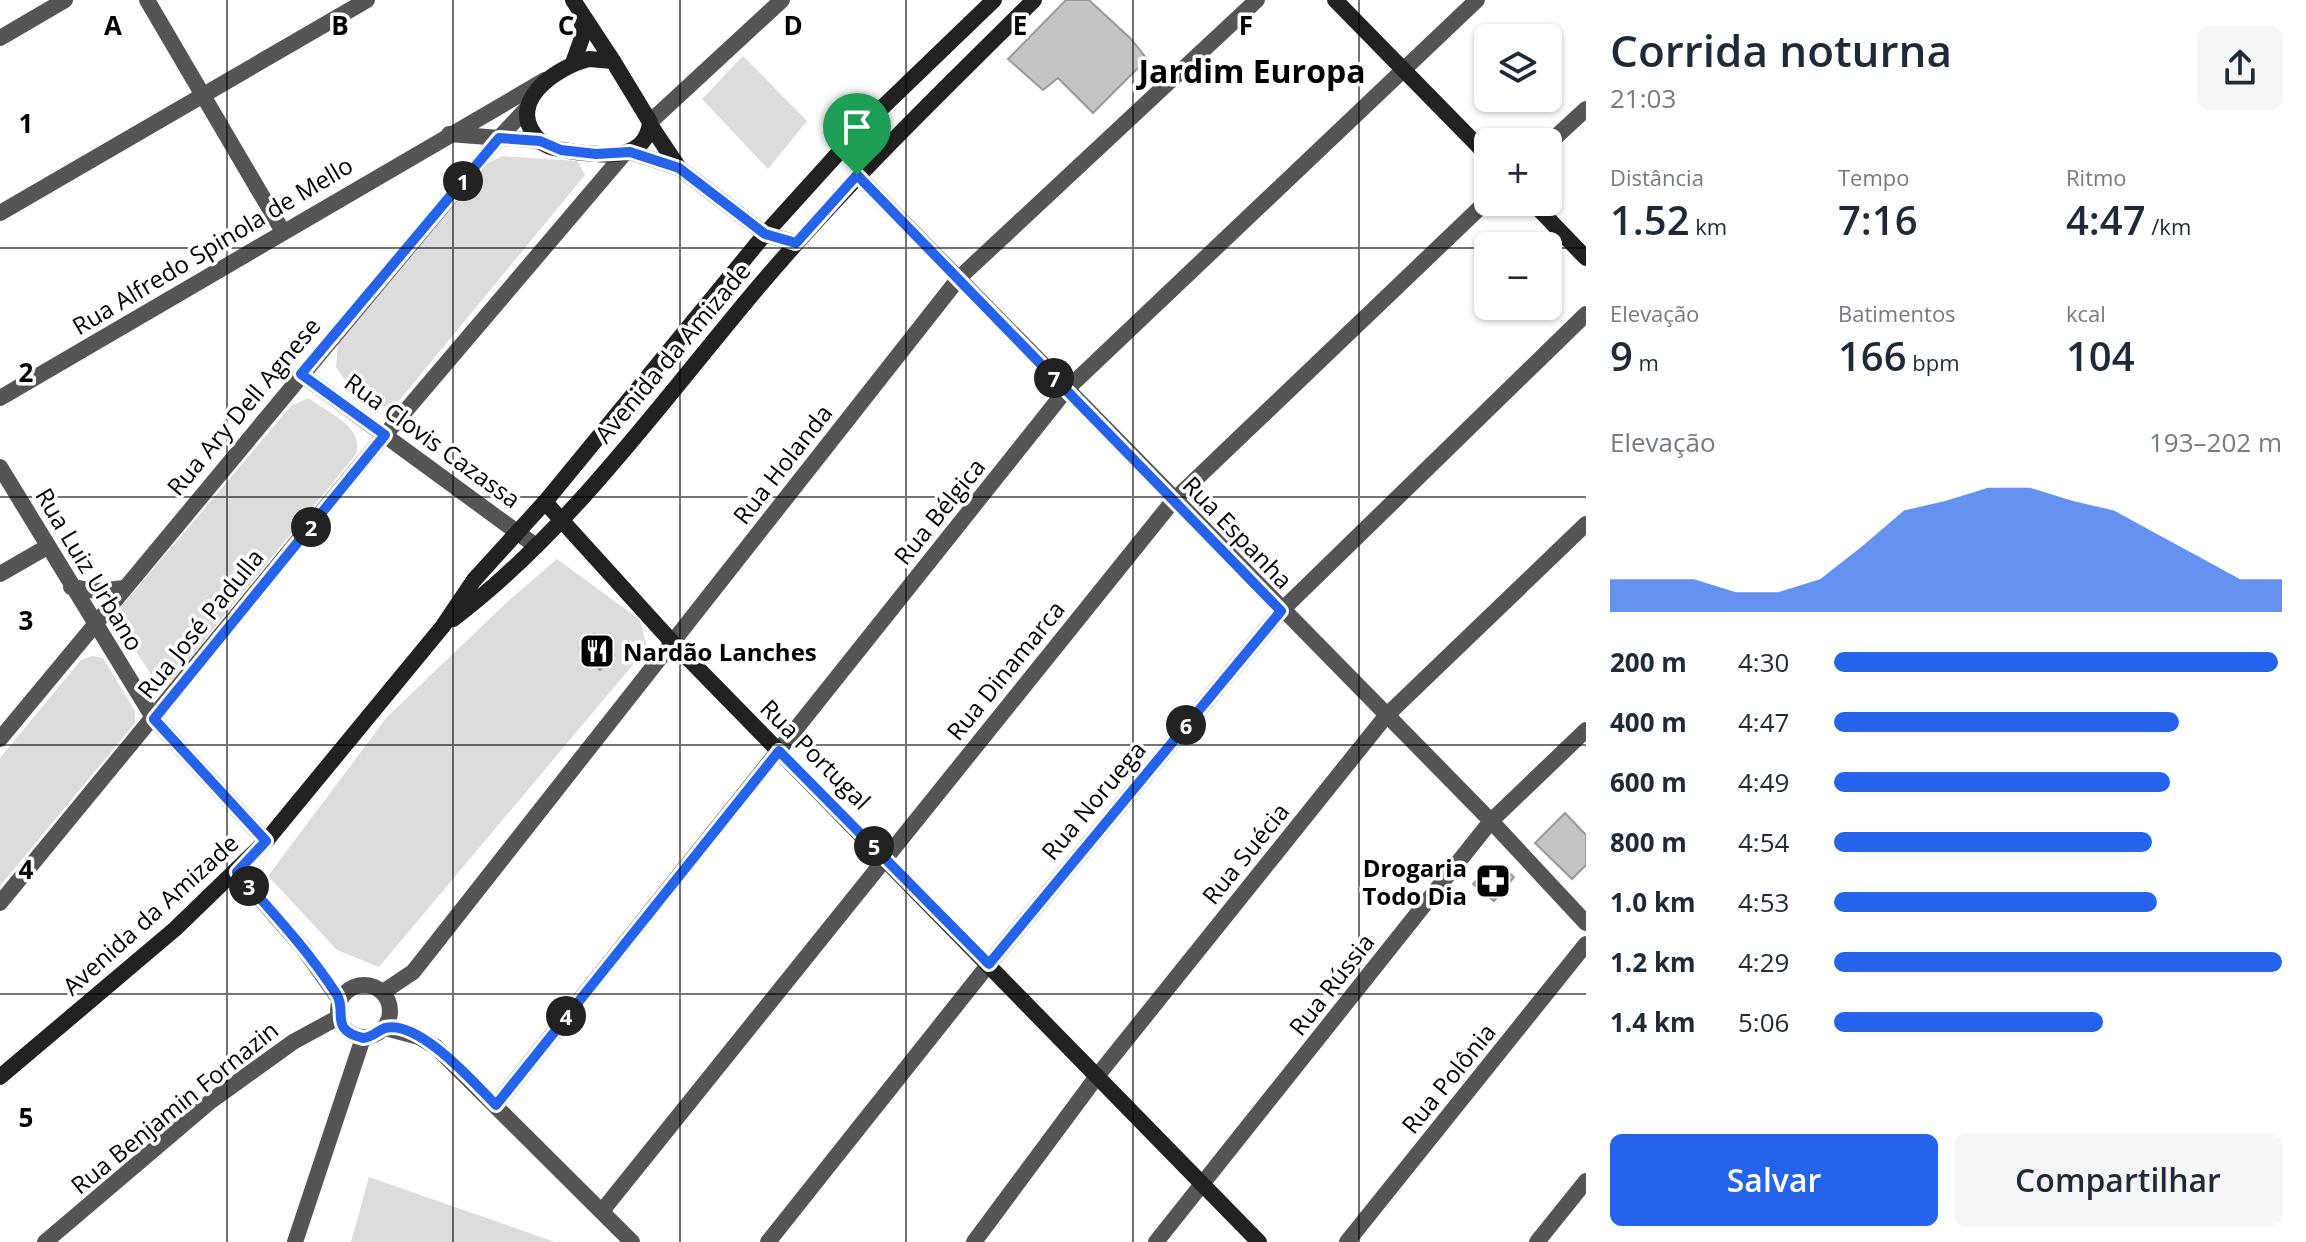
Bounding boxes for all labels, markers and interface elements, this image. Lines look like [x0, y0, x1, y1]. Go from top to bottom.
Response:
text: A [104, 7, 122, 43]
text: B [331, 7, 349, 43]
text: C [558, 7, 574, 43]
text: D [783, 7, 803, 43]
text: E [1013, 7, 1027, 43]
text: F [1239, 7, 1253, 43]
text: Corrida noturna [1610, 20, 1952, 80]
map controls [1474, 24, 1562, 320]
button: layers [1474, 24, 1562, 112]
button: share [2198, 26, 2282, 110]
district label: Jardim Europa [1135, 49, 1366, 92]
text: 21:03 [1610, 80, 1676, 116]
pin [823, 93, 891, 175]
text: 1 [19, 105, 33, 141]
icon: arrive [835, 105, 879, 149]
button: + [1474, 128, 1562, 216]
street label: Rua Alfredo Spinola de Mello [66, 148, 358, 342]
pin: 1 [443, 161, 483, 201]
text: Distância [1610, 162, 1704, 192]
text: Tempo [1838, 162, 1910, 192]
text: Ritmo [2066, 162, 2127, 192]
text: 1 [457, 166, 469, 196]
text: 1.52 [1610, 192, 1690, 247]
text: 7:16 [1838, 192, 1918, 247]
text: 4:47 [2066, 192, 2146, 247]
text: km [1690, 211, 1727, 241]
text: /km [2146, 211, 2191, 241]
button: − [1474, 232, 1562, 320]
street label: Avenida da Amizade [587, 255, 757, 449]
text: Elevação [1610, 298, 1699, 328]
text: Batimentos [1838, 298, 1956, 328]
text: kcal [2066, 298, 2106, 328]
street label: Rua Ary Dell Agnese [159, 310, 327, 502]
text: 9 [1610, 328, 1633, 383]
text: 166 [1838, 328, 1907, 383]
text: 104 [2066, 328, 2135, 383]
text: m [1633, 347, 1659, 377]
text: bpm [1907, 347, 1960, 377]
text: 2 [19, 354, 34, 390]
pin: 7 [1034, 358, 1074, 398]
text: 7 [1048, 363, 1060, 393]
street label: Rua Clovis Cazassa [338, 365, 528, 515]
street label: Rua Holanda [725, 397, 839, 531]
text: Elevação [1610, 424, 1716, 460]
text: 193–202 m [2149, 424, 2282, 460]
street label: Rua Bélgica [886, 451, 992, 571]
street label: Rua Espanha [1176, 469, 1300, 595]
street label: Rua Luiz Urbano [28, 481, 152, 657]
pin: 2 [291, 507, 331, 547]
text: 2 [305, 512, 317, 542]
street label: Rua José Padulla [129, 541, 271, 705]
street label: Rua Dinamarca [938, 593, 1072, 747]
text: 3 [19, 602, 33, 638]
restaurant icon: Nardão Lanches [578, 632, 616, 670]
place label: Nardão Lanches [623, 635, 817, 668]
text: 200 m [1610, 644, 1687, 680]
text: 4:30 [1738, 644, 1789, 680]
street label: Rua Portugal [754, 692, 878, 816]
text: 400 m [1610, 704, 1687, 740]
text: 4:47 [1738, 704, 1789, 740]
pin: 6 [1166, 705, 1206, 745]
text: 6 [1180, 710, 1192, 740]
street label: Rua Noruega [1033, 733, 1153, 867]
text: 600 m [1610, 764, 1687, 800]
text: 4:49 [1738, 764, 1789, 800]
street label: Rua Suécia [1194, 795, 1296, 911]
text: 800 m [1610, 824, 1687, 860]
text: 4:54 [1738, 824, 1789, 860]
street label: Avenida da Amizade [55, 826, 245, 1002]
pin: 5 [854, 826, 894, 866]
text: 5 [868, 831, 880, 861]
text: 4 [19, 851, 34, 887]
place label: Drogaria Todo Dia [1362, 851, 1467, 912]
pharmacy icon: Drogaria Todo Dia [1474, 862, 1512, 900]
pin: 3 [229, 866, 269, 906]
text: 3 [243, 871, 255, 901]
text: 1.0 km [1610, 884, 1696, 920]
text: 4:53 [1738, 884, 1789, 920]
street label: Rua Rússia [1281, 926, 1381, 1042]
text: 1.2 km [1610, 944, 1696, 980]
text: 4:29 [1738, 944, 1789, 980]
pin: 4 [546, 996, 586, 1036]
text: 4 [560, 1001, 572, 1031]
text: 1.4 km [1610, 1004, 1696, 1040]
text: 5:06 [1738, 1004, 1789, 1040]
street label: Rua Benjamin Fornazin [63, 1013, 285, 1201]
street label: Rua Polônia [1393, 1016, 1503, 1140]
text: 5 [19, 1099, 33, 1135]
button: Salvar [1610, 1134, 1938, 1226]
button: Compartilhar [1954, 1134, 2282, 1226]

